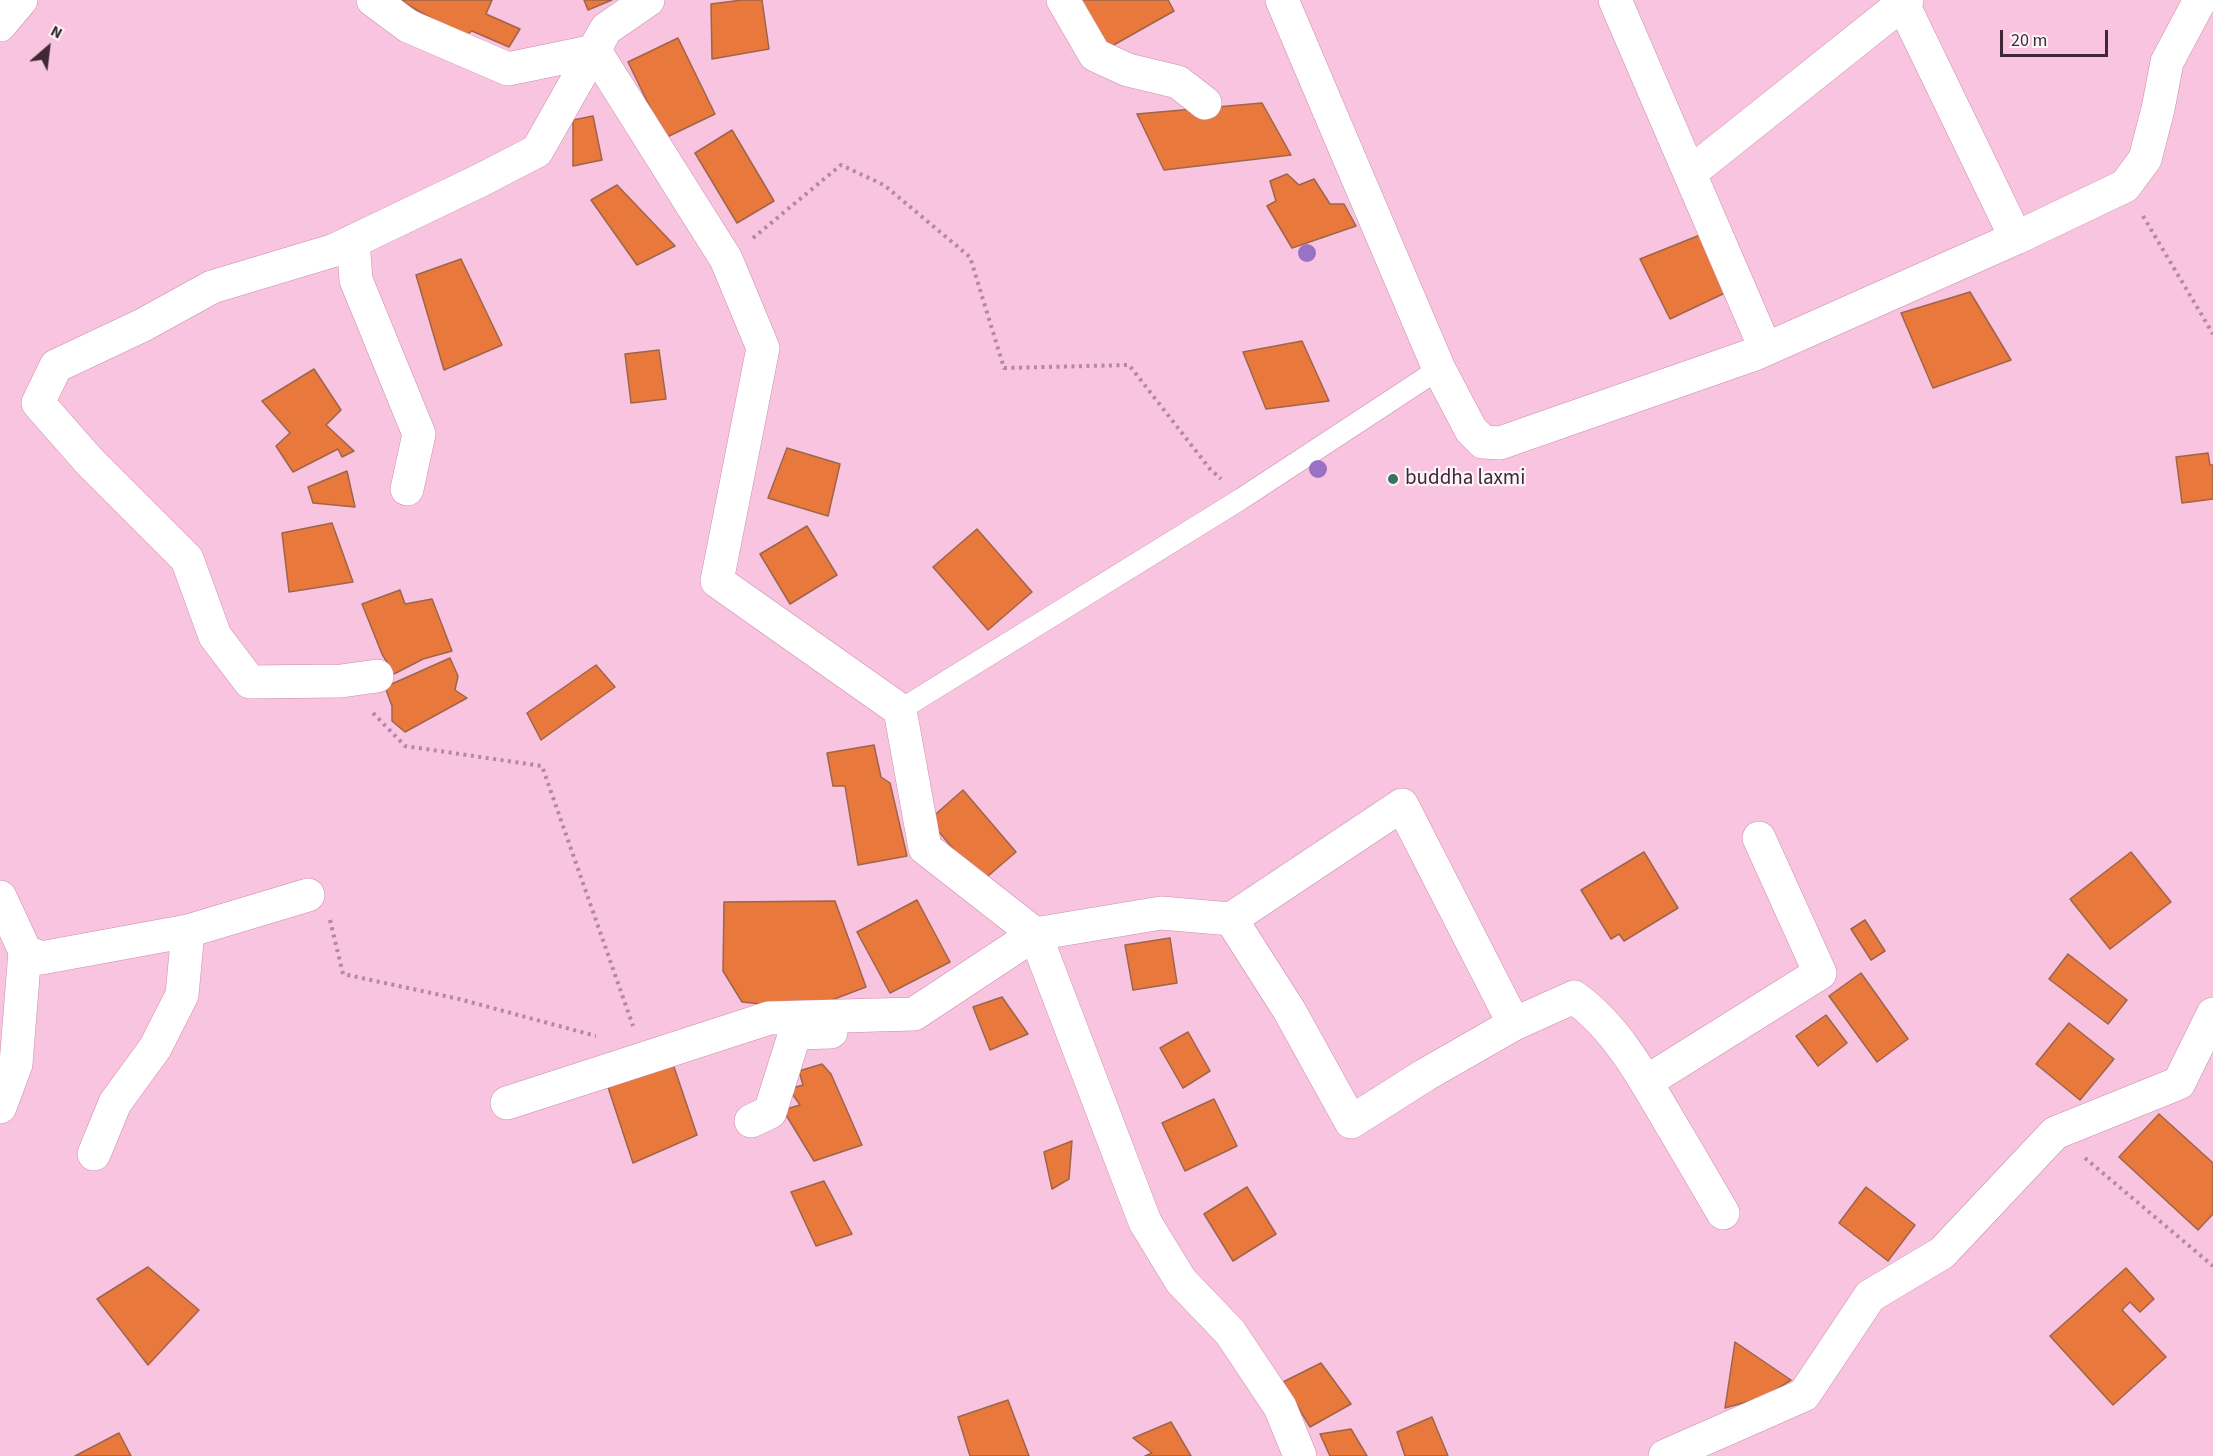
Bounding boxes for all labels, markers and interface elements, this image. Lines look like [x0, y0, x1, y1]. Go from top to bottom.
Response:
north arrow [18, 18, 78, 78]
scale bar [2003, 18, 2111, 56]
text: N [47, 20, 66, 44]
text: 20 m [2011, 28, 2047, 53]
place label: buddha laxmi [1405, 466, 1525, 492]
marker: buddha laxmi [1386, 472, 1400, 486]

